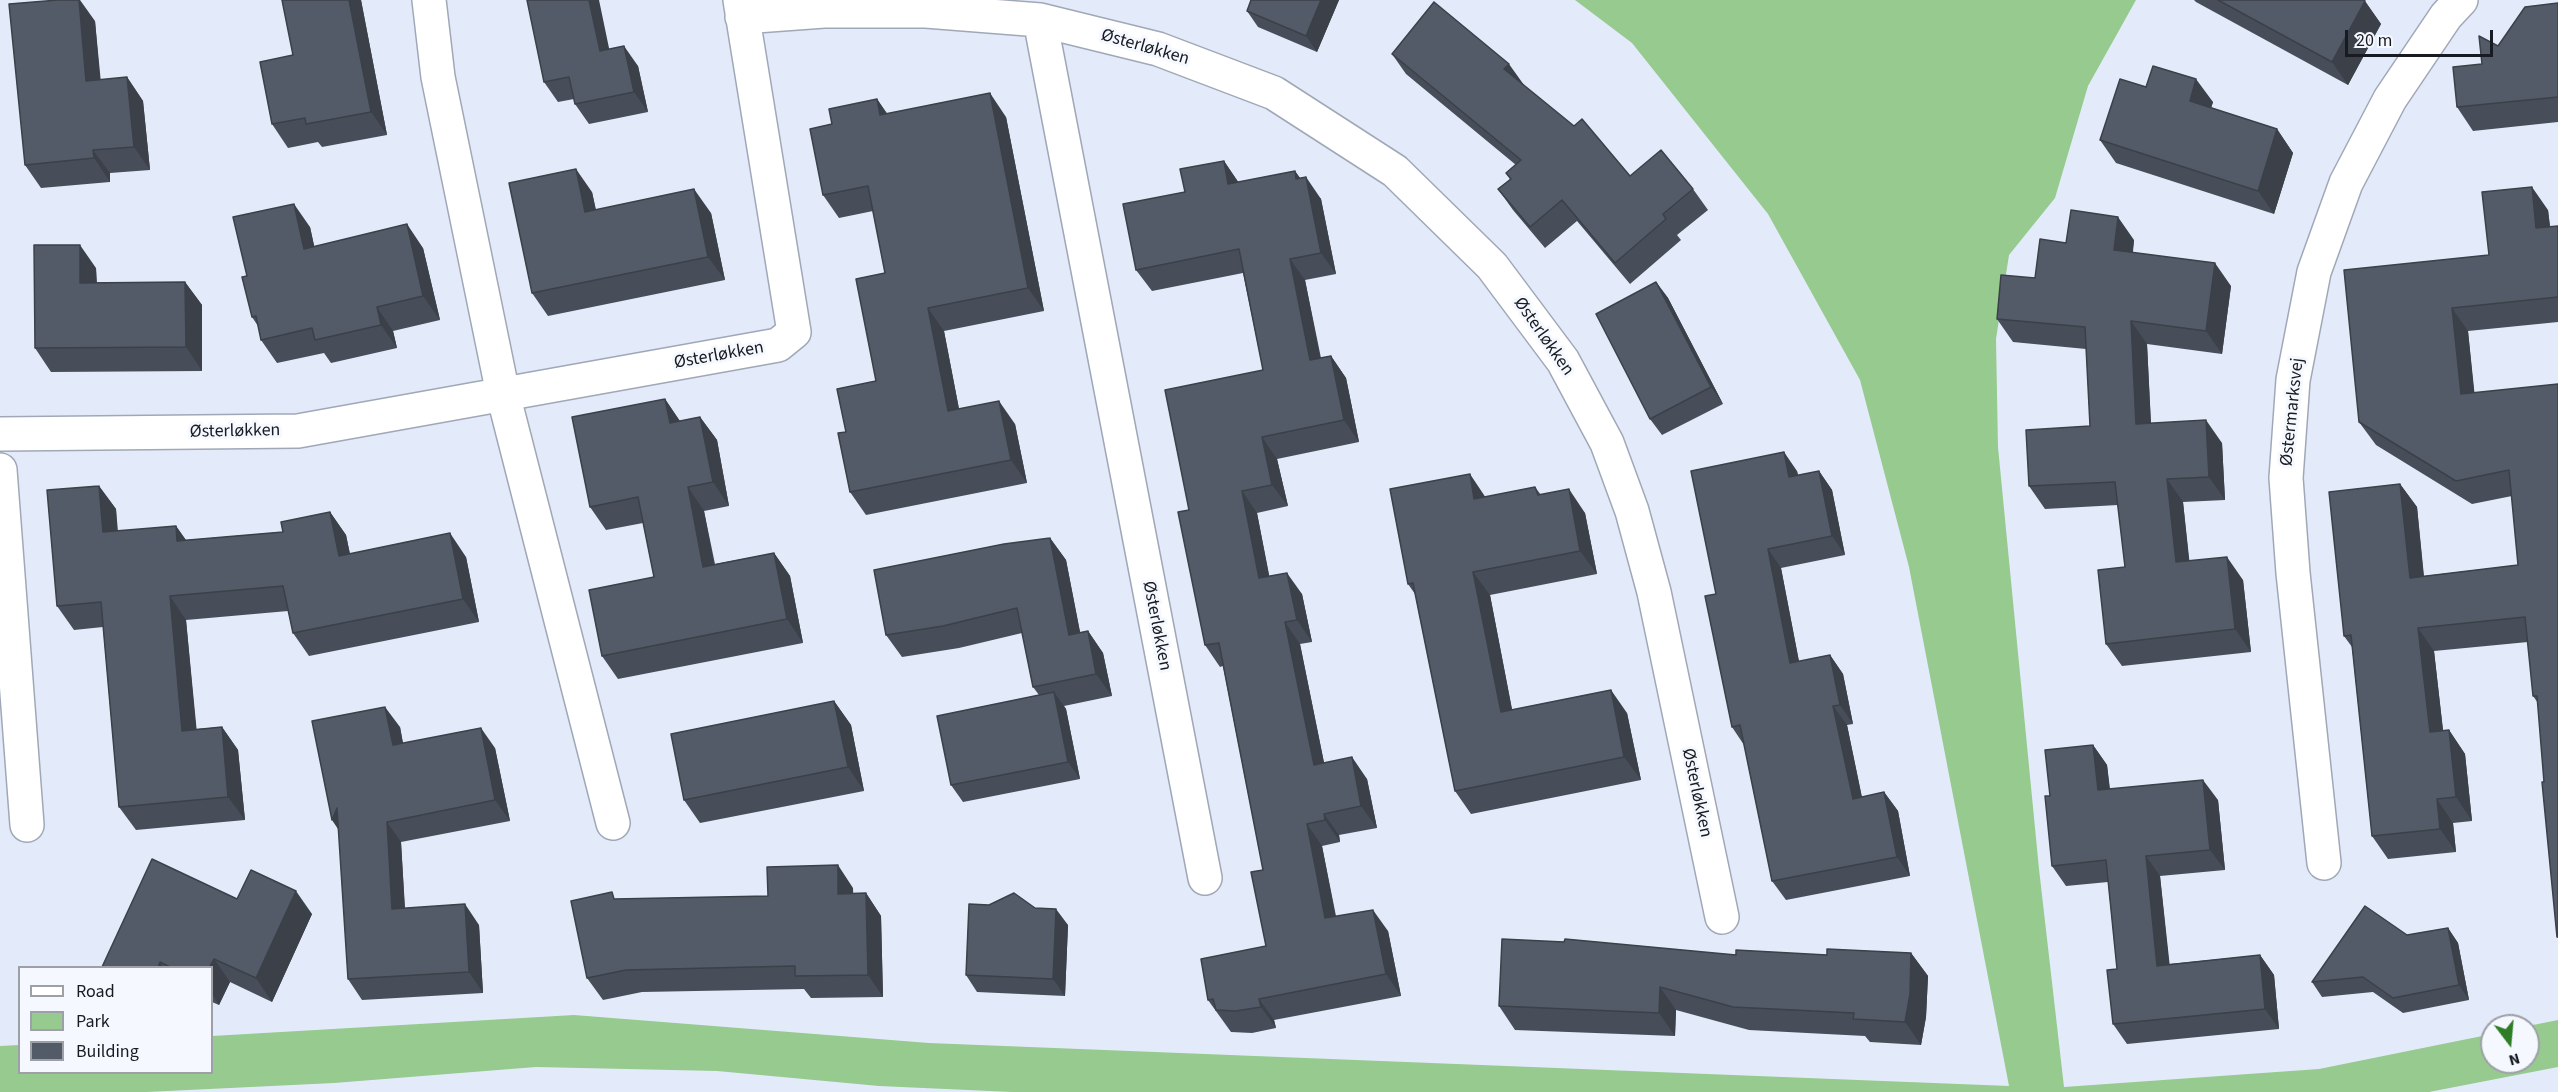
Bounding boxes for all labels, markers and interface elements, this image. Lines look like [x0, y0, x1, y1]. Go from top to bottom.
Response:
scale bar [2348, 18, 2496, 56]
street label: Østerløkken [1098, 25, 1192, 71]
text: 20 m [2356, 28, 2392, 53]
street label: Østerløkken [1508, 294, 1578, 380]
street label: Østerløkken [672, 337, 766, 375]
street label: Østermarksvej [2277, 357, 2309, 467]
street label: Østerløkken [189, 420, 281, 444]
street label: Østerløkken [1137, 579, 1175, 673]
street label: Østerløkken [1676, 746, 1716, 840]
legend [18, 966, 213, 1074]
text: Road [76, 979, 115, 1004]
text: Park [76, 1009, 110, 1034]
north arrow [2480, 1014, 2540, 1074]
text: Building [76, 1039, 139, 1064]
text: N [2506, 1047, 2523, 1071]

